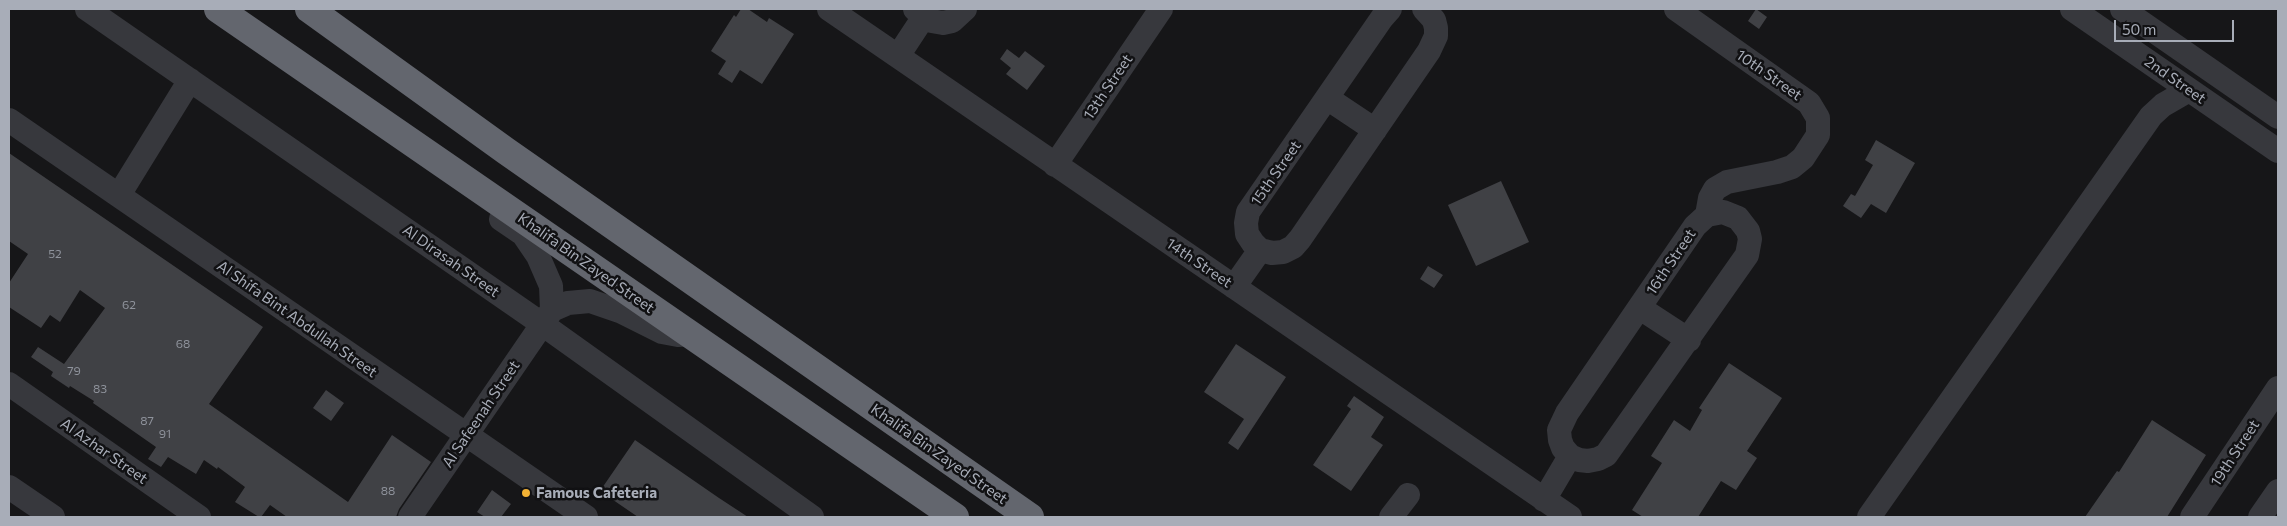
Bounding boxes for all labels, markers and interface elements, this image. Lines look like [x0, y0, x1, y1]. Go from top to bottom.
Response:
scale bar [2117, 10, 2237, 42]
text: 50 m [2122, 20, 2156, 38]
street label: 10th Street [1733, 46, 1805, 104]
street label: 13th Street [1080, 51, 1136, 123]
street label: 2nd Street [2141, 52, 2209, 108]
street label: 15th Street [1247, 137, 1305, 209]
street label: Khalifa Bin Zayed Street [514, 209, 658, 317]
street label: Al Dirasah Street [399, 221, 503, 301]
street label: 16th Street [1642, 226, 1700, 298]
street label: 14th Street [1163, 234, 1235, 292]
house number: 52 [48, 247, 62, 261]
street label: Al Shifa Bint Abdullah Street [213, 257, 381, 381]
house number: 62 [122, 298, 136, 312]
house number: 68 [176, 337, 190, 351]
street label: Al Safeenah Street [438, 357, 524, 471]
house number: 79 [67, 364, 81, 378]
house number: 83 [93, 382, 107, 396]
street label: Khalifa Bin Zayed Street [867, 400, 1011, 508]
street label: Al Azhar Street [57, 414, 151, 488]
house number: 87 [140, 414, 154, 428]
street label: 19th Street [2207, 416, 2263, 490]
house number: 91 [159, 427, 171, 441]
house number: 88 [381, 484, 395, 498]
place label: Famous Cafeteria [536, 484, 657, 502]
marker: Famous Cafeteria [520, 487, 532, 499]

